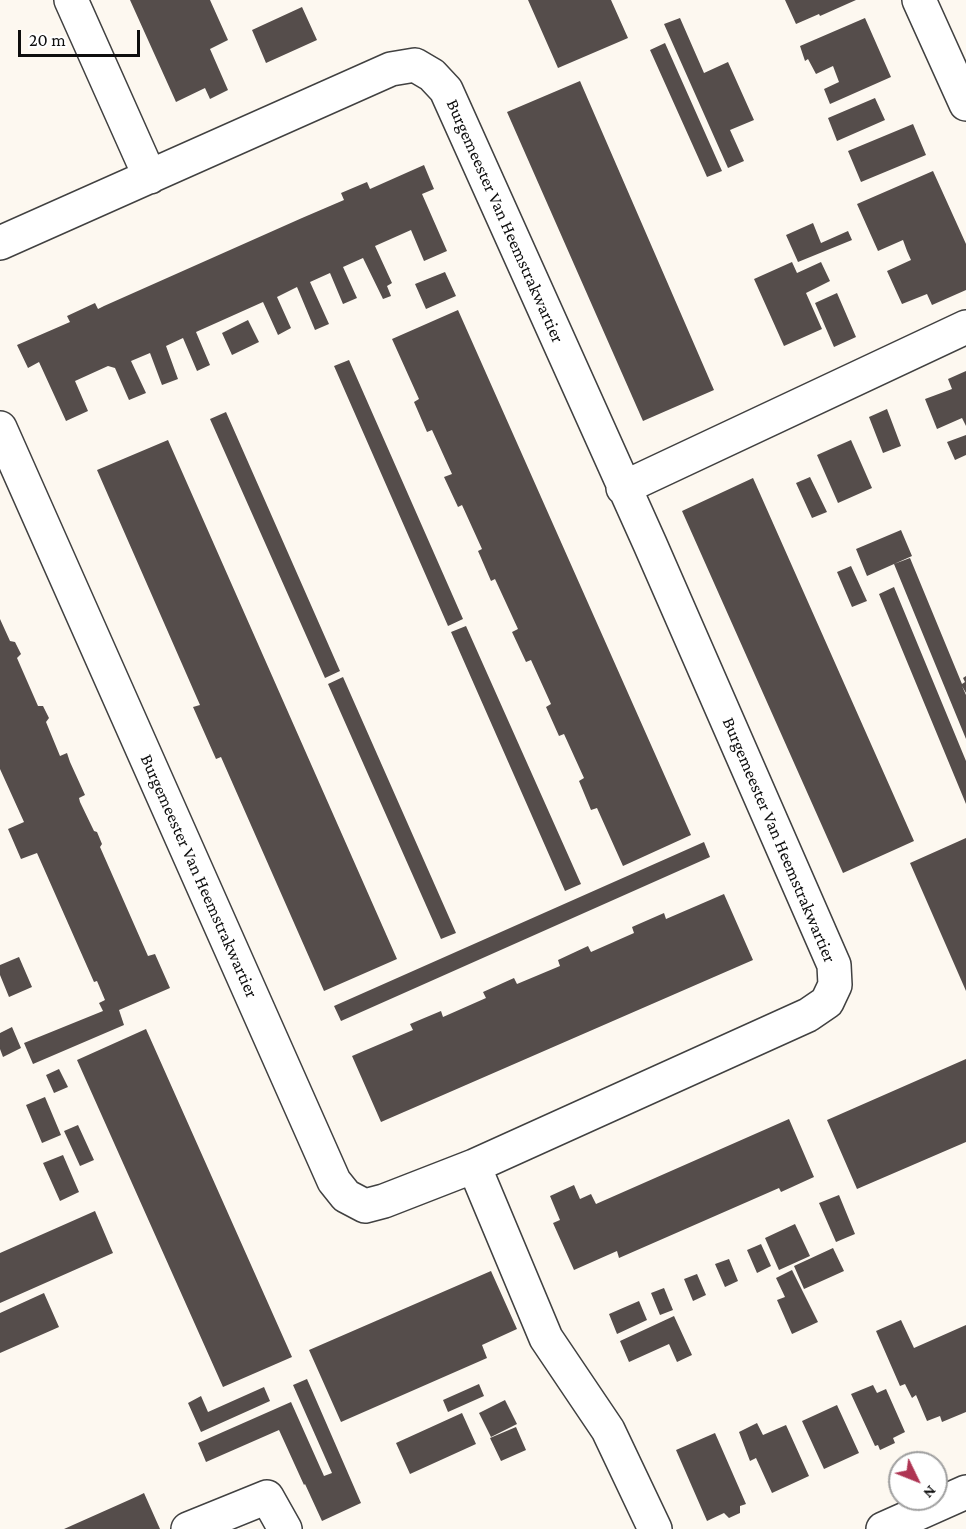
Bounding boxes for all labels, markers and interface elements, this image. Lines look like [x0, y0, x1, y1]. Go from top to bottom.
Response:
scale bar [21, 18, 142, 56]
text: 20 m [29, 30, 66, 50]
street label: Burgemeester Van Heemstrakwartier [441, 96, 569, 346]
street label: Burgemeester Van Heemstrakwartier [717, 714, 841, 966]
street label: Burgemeester Van Heemstrakwartier [135, 751, 263, 1001]
north arrow [888, 1451, 948, 1511]
text: N [920, 1482, 940, 1502]

